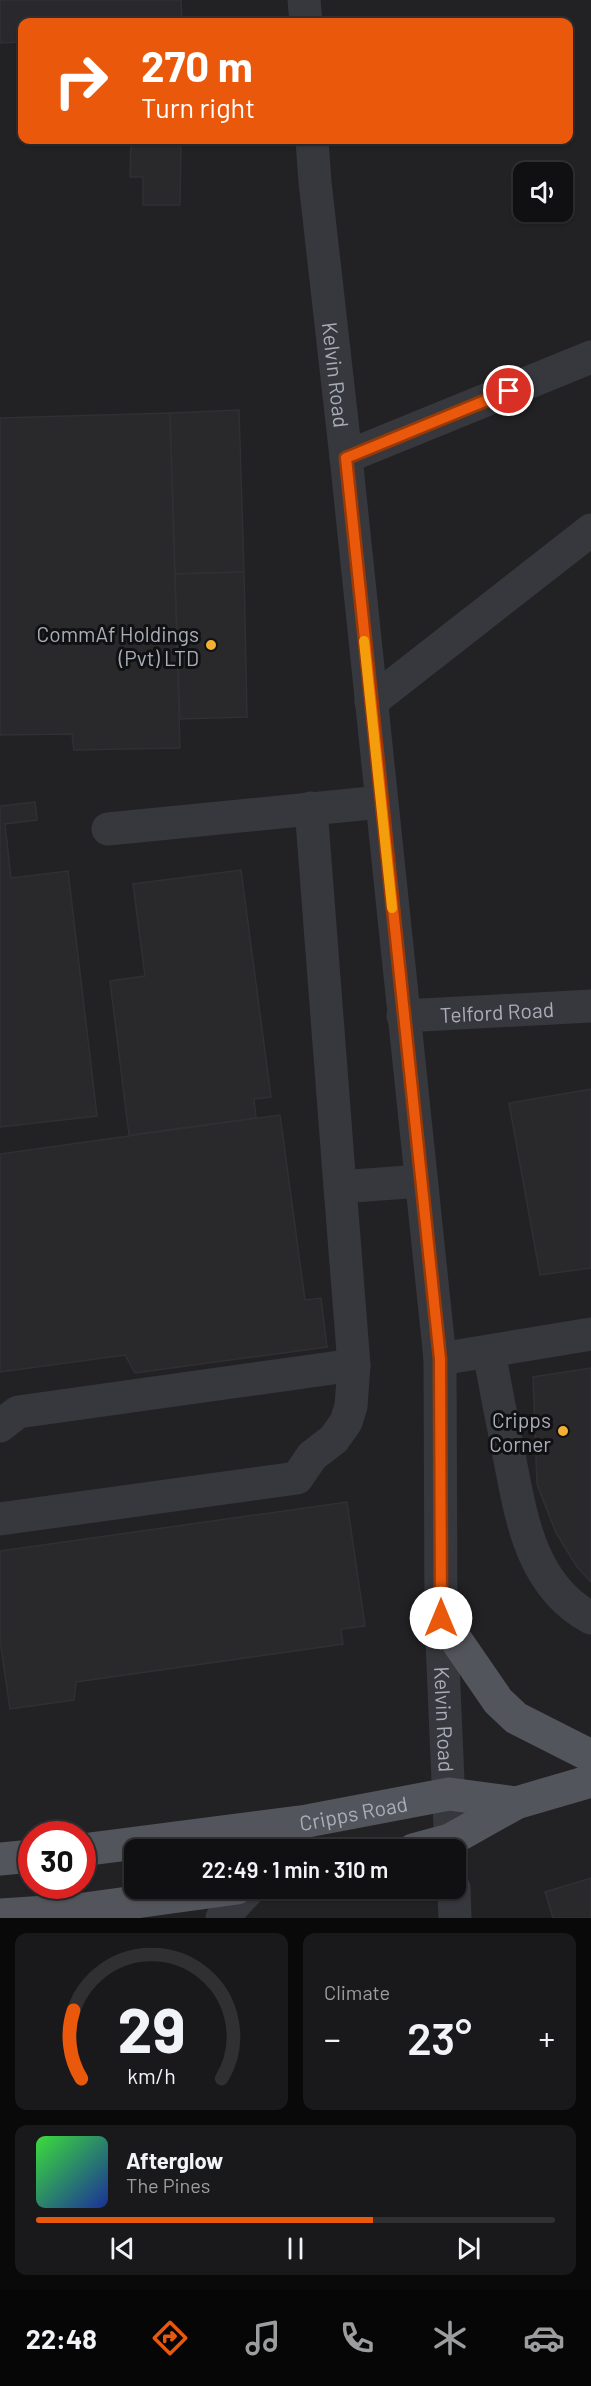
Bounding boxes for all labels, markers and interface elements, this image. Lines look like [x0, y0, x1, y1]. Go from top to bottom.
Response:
text: 270 m [141, 40, 253, 90]
icon: right [42, 42, 120, 120]
text: Turn right [141, 91, 255, 123]
map controls [513, 162, 573, 222]
button: sound [513, 162, 573, 222]
street label: Kelvin Road [318, 321, 355, 429]
pin [483, 365, 534, 416]
icon: arrive [492, 374, 525, 407]
place label: CommAf Holdings (Pvt) LTD [37, 621, 199, 670]
marker: CommAf Holdings (Pvt) LTD [204, 638, 218, 652]
street label: Telford Road [439, 995, 555, 1027]
place label: Cripps Corner [489, 1407, 551, 1456]
marker: Cripps Corner [556, 1424, 570, 1438]
position arrow [409, 1586, 473, 1650]
street label: Kelvin Road [431, 1666, 460, 1773]
street label: Cripps Road [298, 1790, 410, 1834]
speed limit sign: 30 [18, 1821, 96, 1899]
text: 22:49 · 1 min · 310 m [202, 1856, 388, 1882]
text: Climate [324, 1980, 390, 2004]
text: 29 [117, 1991, 186, 2065]
text: 23° [407, 2010, 472, 2064]
text: − [324, 2018, 341, 2058]
text: + [539, 2018, 555, 2058]
text: km/h [127, 2063, 176, 2088]
text: Afterglow [126, 2147, 223, 2173]
text: The Pines [126, 2173, 210, 2197]
icon: previous [106, 2232, 139, 2265]
icon: pause [279, 2232, 312, 2265]
icon: next [452, 2232, 485, 2265]
icon: directions [149, 2317, 191, 2359]
icon: music [242, 2317, 284, 2359]
icon: phone [336, 2317, 378, 2359]
icon: climate [429, 2317, 471, 2359]
icon: car [523, 2317, 565, 2359]
text: 22:48 [26, 2322, 97, 2354]

